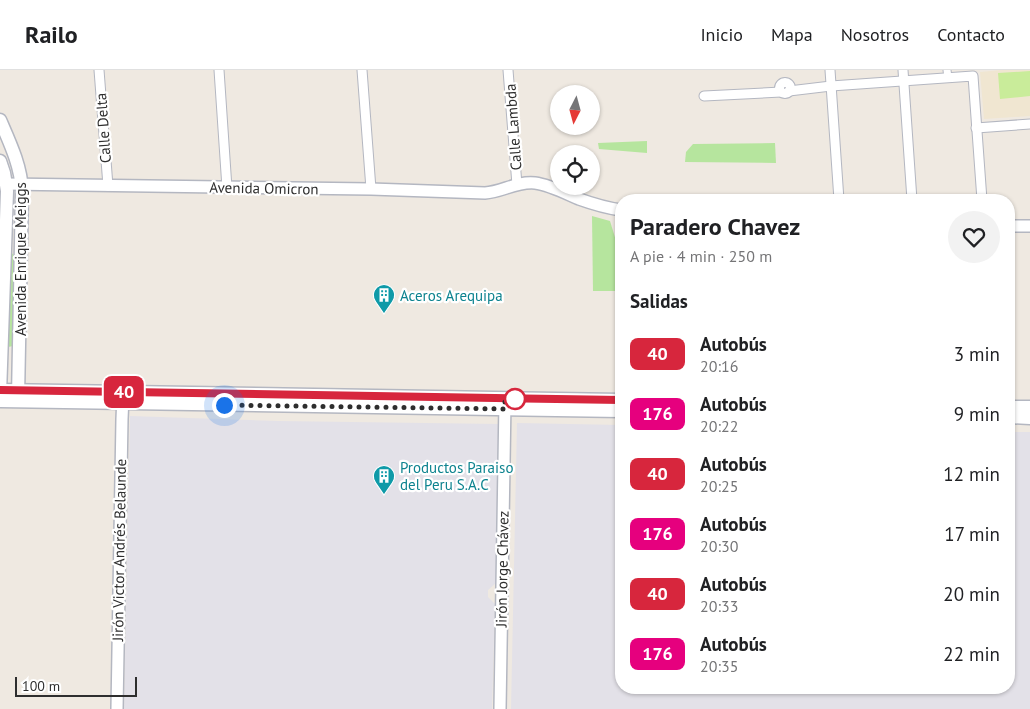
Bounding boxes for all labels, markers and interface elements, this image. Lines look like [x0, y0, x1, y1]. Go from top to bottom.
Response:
text: Railo [25, 19, 78, 50]
text: Inicio [700, 23, 743, 46]
text: Mapa [771, 23, 813, 46]
text: Nosotros [841, 23, 909, 46]
text: Contacto [937, 23, 1005, 46]
street label: Calle Lambda [500, 83, 526, 171]
north arrow [550, 85, 600, 135]
map controls [550, 85, 600, 195]
street label: Calle Delta [91, 92, 115, 164]
button: locate [550, 145, 600, 195]
street label: Avenida Omicron [209, 178, 319, 198]
street label: Avenida Enrique Meiggs [11, 182, 30, 336]
text: Paradero Chavez [630, 211, 800, 242]
button: heart [948, 211, 1000, 263]
text: A pie · 4 min · 250 m [630, 246, 772, 266]
building icon: Aceros Arequipa [372, 283, 396, 314]
place label: Aceros Arequipa [400, 286, 503, 305]
text: Salidas [630, 289, 688, 313]
text: Autobús [700, 332, 767, 356]
text: 40 [647, 342, 668, 365]
text: 3 min [954, 342, 1000, 366]
text: 20:16 [700, 356, 738, 376]
line badge: 40 [102, 376, 146, 408]
text: 40 [114, 380, 134, 403]
unlabelled marker [504, 388, 526, 410]
text: Autobús [700, 392, 767, 416]
your location [212, 393, 237, 418]
text: 176 [642, 402, 673, 425]
text: 9 min [954, 402, 1000, 426]
text: 20:22 [700, 416, 738, 436]
text: Autobús [700, 452, 767, 476]
place label: Productos Paraiso del Peru S.A.C [400, 458, 513, 494]
street label: Jirón Victor Andrés Belaunde [108, 459, 130, 642]
text: 40 [647, 462, 668, 485]
text: 12 min [943, 462, 1000, 486]
building icon: Productos Paraiso del Peru S.A.C [372, 464, 396, 495]
text: 20:25 [700, 476, 738, 496]
street label: Jirón Jorge Chávez [491, 511, 513, 628]
text: Autobús [700, 512, 767, 536]
text: 176 [642, 522, 673, 545]
text: 17 min [944, 522, 1000, 546]
text: 20:30 [700, 536, 738, 556]
text: Autobús [700, 572, 767, 596]
text: 40 [647, 582, 668, 605]
text: 20 min [943, 582, 1000, 606]
text: 20:33 [700, 596, 738, 616]
text: Autobús [700, 632, 767, 656]
text: 176 [642, 642, 673, 665]
text: 22 min [943, 642, 1000, 666]
text: 20:35 [700, 656, 738, 676]
scale bar [15, 674, 138, 697]
text: 100 m [22, 677, 60, 695]

